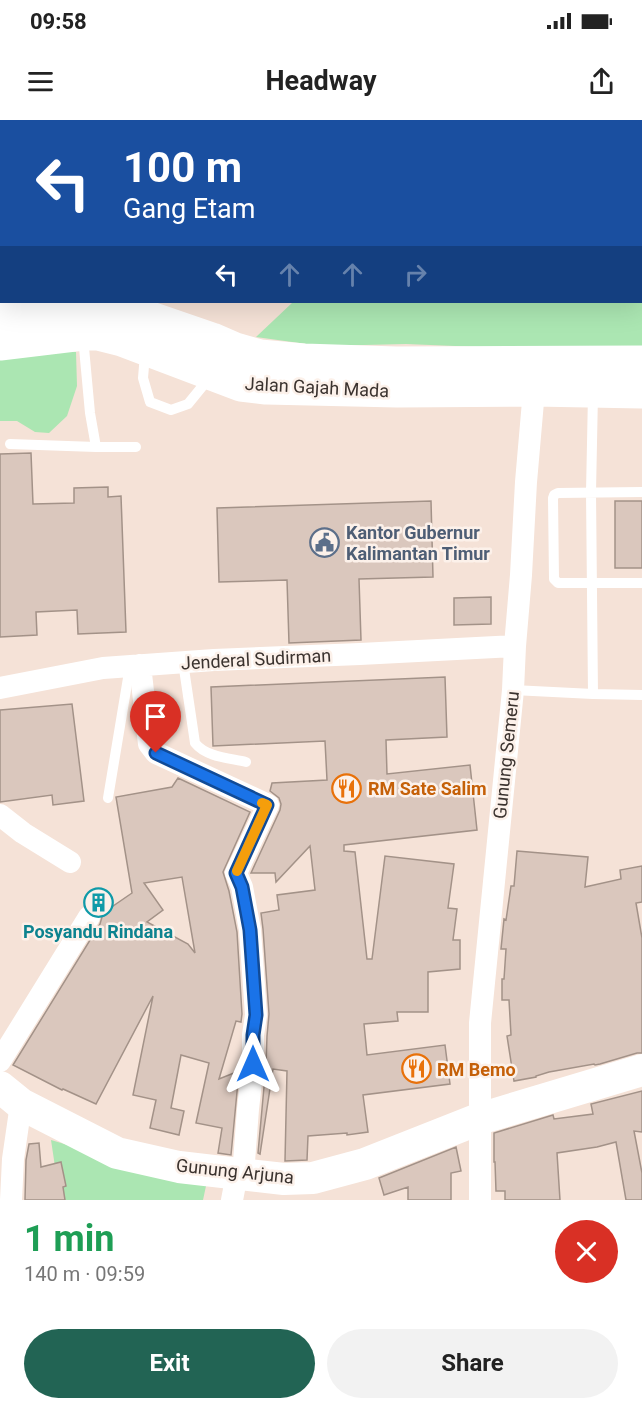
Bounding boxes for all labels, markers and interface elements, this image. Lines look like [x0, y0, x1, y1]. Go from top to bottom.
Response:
text: 09:58 [30, 9, 87, 34]
icon: menu [24, 65, 57, 98]
text: Headway [266, 65, 376, 97]
icon: share [585, 65, 618, 98]
text: 100 m [123, 143, 242, 192]
icon: left [24, 144, 102, 222]
text: Gang Etam [123, 193, 255, 225]
icon: left [210, 258, 243, 291]
icon: ahead [273, 258, 306, 291]
icon: ahead [336, 258, 369, 291]
icon: right [399, 258, 432, 291]
street label: Jalan Gajah Mada [244, 373, 390, 401]
place label: Kantor Gubernur Kalimantan Timur [346, 522, 490, 564]
public building icon: Kantor Gubernur Kalimantan Timur [309, 526, 341, 558]
street label: Jenderal Sudirman [180, 645, 332, 673]
street label: Gunung Semeru [489, 690, 523, 820]
pin [130, 691, 181, 753]
icon: arrive [139, 700, 172, 733]
restaurant icon: RM Sate Salim [331, 772, 363, 804]
place label: RM Sate Salim [368, 778, 487, 799]
building icon: Posyandu Rindana [82, 886, 114, 918]
place label: Posyandu Rindana [23, 921, 173, 942]
position arrow [221, 1032, 285, 1096]
restaurant icon: RM Bemo [400, 1053, 432, 1085]
place label: RM Bemo [437, 1059, 516, 1080]
street label: Gunung Arjuna [175, 1154, 295, 1188]
text: 1 min [24, 1218, 115, 1260]
button: close [555, 1220, 618, 1283]
text: 140 m · 09:59 [24, 1262, 145, 1286]
button: Exit [24, 1329, 315, 1398]
button: Share [327, 1329, 618, 1398]

